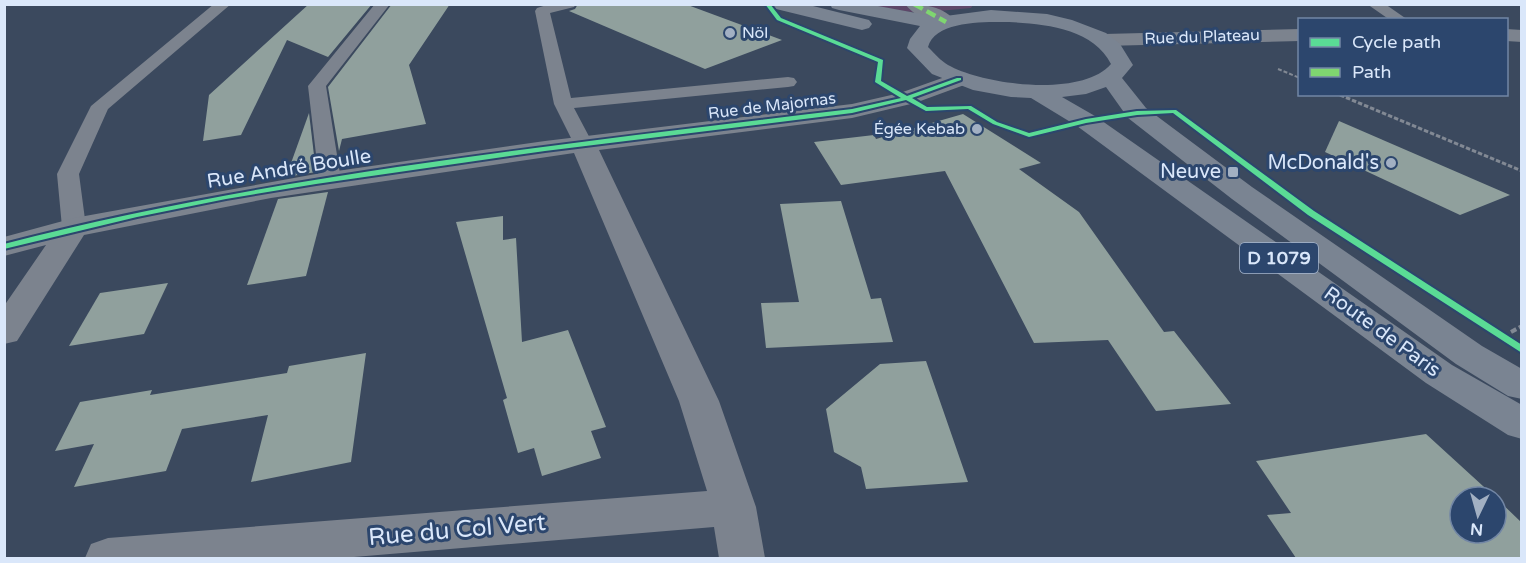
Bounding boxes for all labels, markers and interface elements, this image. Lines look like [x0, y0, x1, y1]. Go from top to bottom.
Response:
legend [1298, 18, 1508, 96]
place label: Nöl [742, 23, 768, 43]
street label: Rue du Plateau [1144, 25, 1260, 49]
marker: Nöl [723, 26, 737, 40]
text: Cycle path [1352, 31, 1441, 53]
text: Path [1352, 61, 1391, 83]
street label: Rue de Majornas [707, 88, 837, 124]
place label: Égée Kebab [874, 119, 965, 139]
marker: Égée Kebab [970, 122, 984, 136]
street label: Rue André Boulle [205, 144, 373, 194]
place label: McDonald's [1267, 151, 1379, 175]
marker: McDonald's [1384, 156, 1398, 170]
place label: Neuve [1160, 160, 1221, 184]
marker: Neuve [1226, 165, 1240, 179]
road number: D 1079 [1240, 243, 1318, 273]
street label: Route de Paris [1319, 282, 1445, 382]
north arrow [1448, 485, 1508, 545]
street label: Rue du Col Vert [367, 508, 547, 552]
text: N [1470, 518, 1484, 539]

